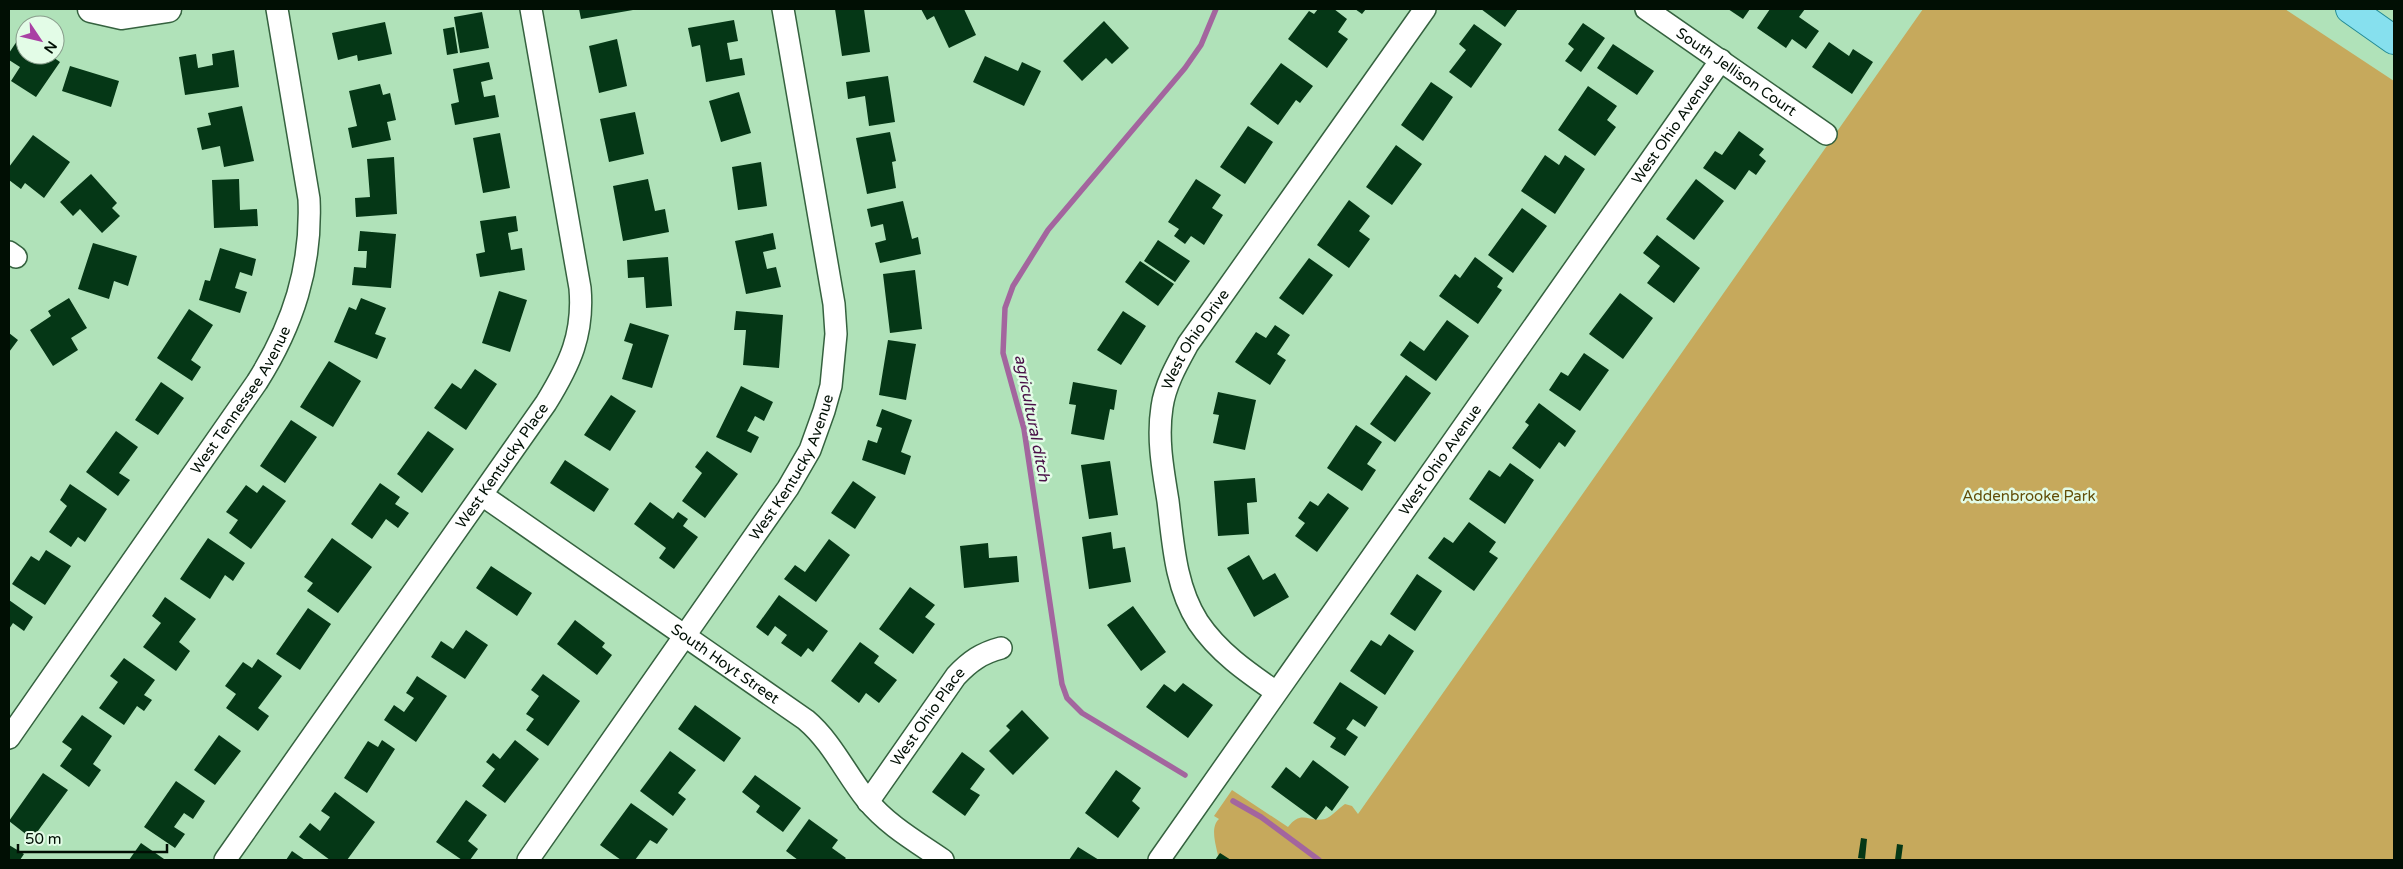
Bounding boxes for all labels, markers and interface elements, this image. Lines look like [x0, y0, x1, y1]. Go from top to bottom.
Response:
north arrow [15, 15, 65, 65]
street label: South Jellison Court [1673, 24, 1800, 120]
text: N [40, 38, 60, 57]
street label: West Ohio Avenue [1628, 69, 1718, 187]
street label: West Ohio Drive [1158, 286, 1233, 392]
street label: West Tennessee Avenue [187, 323, 294, 477]
water label: agricultural ditch [1010, 353, 1054, 484]
street label: West Kentucky Avenue [745, 392, 837, 544]
street label: West Kentucky Place [452, 399, 552, 532]
street label: West Ohio Avenue [1395, 401, 1485, 519]
park label: Addenbrooke Park [1962, 487, 2096, 505]
street label: South Hoyt Street [668, 620, 783, 708]
street label: West Ohio Place [887, 663, 968, 770]
scale bar [18, 822, 166, 854]
text: 50 m [25, 830, 62, 848]

